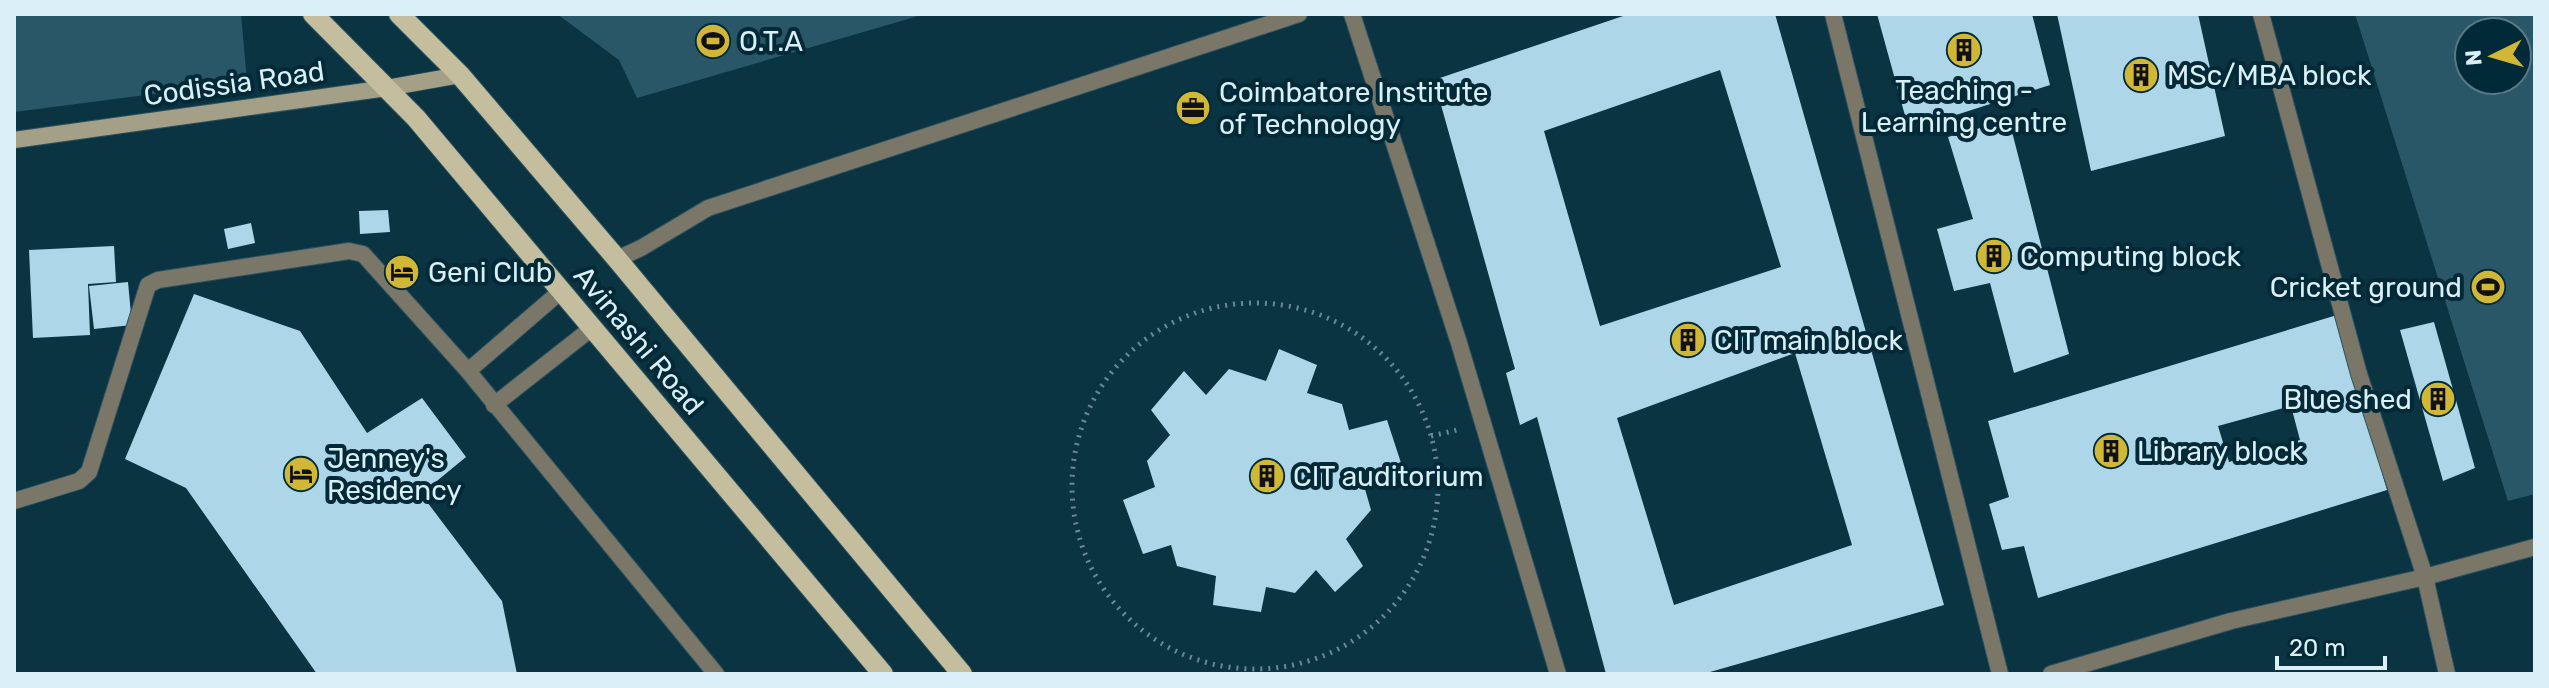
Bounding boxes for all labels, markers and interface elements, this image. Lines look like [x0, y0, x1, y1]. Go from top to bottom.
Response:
north arrow [2453, 16, 2533, 96]
sports icon: O.T.A [694, 22, 732, 60]
place label: O.T.A [739, 25, 803, 58]
building icon: Teaching - Learning centre [1945, 31, 1983, 69]
text: N [2459, 49, 2488, 67]
street label: Codissia Road [142, 54, 327, 113]
building icon: MSc/MBA block [2122, 56, 2160, 94]
place label: MSc/MBA block [2167, 59, 2372, 92]
place label: Teaching - Learning centre [1861, 74, 2067, 139]
place label: Coimbatore Institute of Technology [1219, 76, 1488, 141]
office icon: Coimbatore Institute of Technology [1174, 89, 1212, 127]
building icon: Computing block [1975, 237, 2013, 275]
place label: Computing block [2020, 240, 2241, 273]
hotel icon: Geni Club [383, 253, 421, 291]
place label: Geni Club [428, 256, 552, 289]
street label: Avinashi Road [567, 259, 710, 421]
sports icon: Cricket ground [2469, 268, 2507, 306]
place label: Cricket ground [2270, 271, 2462, 304]
building icon: CIT main block [1669, 321, 1707, 359]
place label: CIT main block [1714, 324, 1904, 357]
building icon: Blue shed [2419, 380, 2457, 418]
place label: Blue shed [2283, 383, 2412, 416]
building icon: Library block [2092, 432, 2130, 470]
place label: Library block [2137, 435, 2304, 468]
place label: Jenney's Residency [327, 442, 462, 507]
hotel icon: Jenney's Residency [282, 455, 320, 493]
building icon: CIT auditorium [1248, 457, 1286, 495]
place label: CIT auditorium [1293, 460, 1484, 493]
scale bar [2277, 620, 2385, 670]
text: 20 m [2289, 634, 2346, 662]

